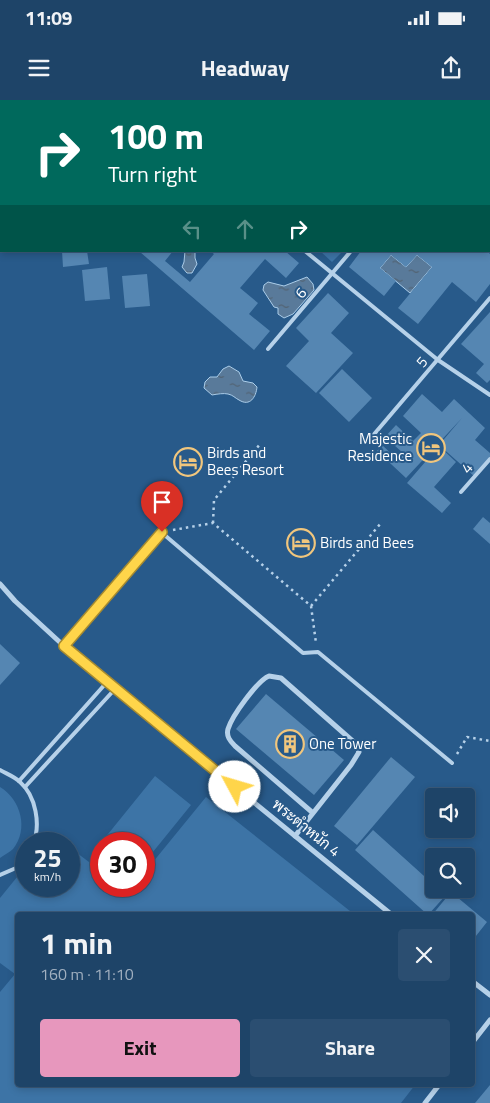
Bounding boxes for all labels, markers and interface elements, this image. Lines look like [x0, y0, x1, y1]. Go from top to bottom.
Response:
text: 11:09 [25, 3, 72, 32]
text: Headway [201, 51, 289, 85]
icon: menu [25, 54, 53, 82]
icon: share [437, 54, 465, 82]
text: 100 m [108, 109, 204, 163]
icon: right [25, 120, 90, 185]
text: Turn right [108, 157, 197, 191]
icon: left [178, 215, 206, 243]
icon: ahead [231, 215, 259, 243]
icon: right [284, 215, 312, 243]
street label: 6 [289, 282, 312, 303]
street label: 5 [410, 351, 433, 372]
place label: Majestic Residence [347, 427, 412, 467]
hotel icon: Majestic Residence [416, 433, 446, 463]
place label: Birds and Bees Resort [207, 441, 284, 481]
hotel icon: Birds and Bees Resort [173, 447, 203, 477]
street label: 4 [455, 457, 478, 478]
pin [141, 481, 183, 532]
icon: arrive [148, 488, 176, 516]
hotel icon: Birds and Bees [286, 528, 316, 558]
place label: Birds and Bees [320, 531, 414, 554]
building icon: One Tower [275, 729, 305, 759]
place label: One Tower [309, 732, 376, 755]
position arrow [208, 760, 260, 812]
map controls [425, 788, 475, 898]
button: sound [425, 788, 475, 838]
street label: พระตำหนัก 4 [267, 793, 345, 862]
speed limit sign: 30 [90, 832, 155, 897]
text: 25 [33, 839, 62, 877]
button: search [425, 848, 475, 898]
text: km/h [34, 867, 61, 886]
text: 1 min [40, 920, 113, 966]
button: close [398, 929, 450, 981]
text: 160 m · 11:10 [40, 962, 134, 986]
button: Exit [40, 1019, 240, 1077]
button: Share [250, 1019, 450, 1077]

